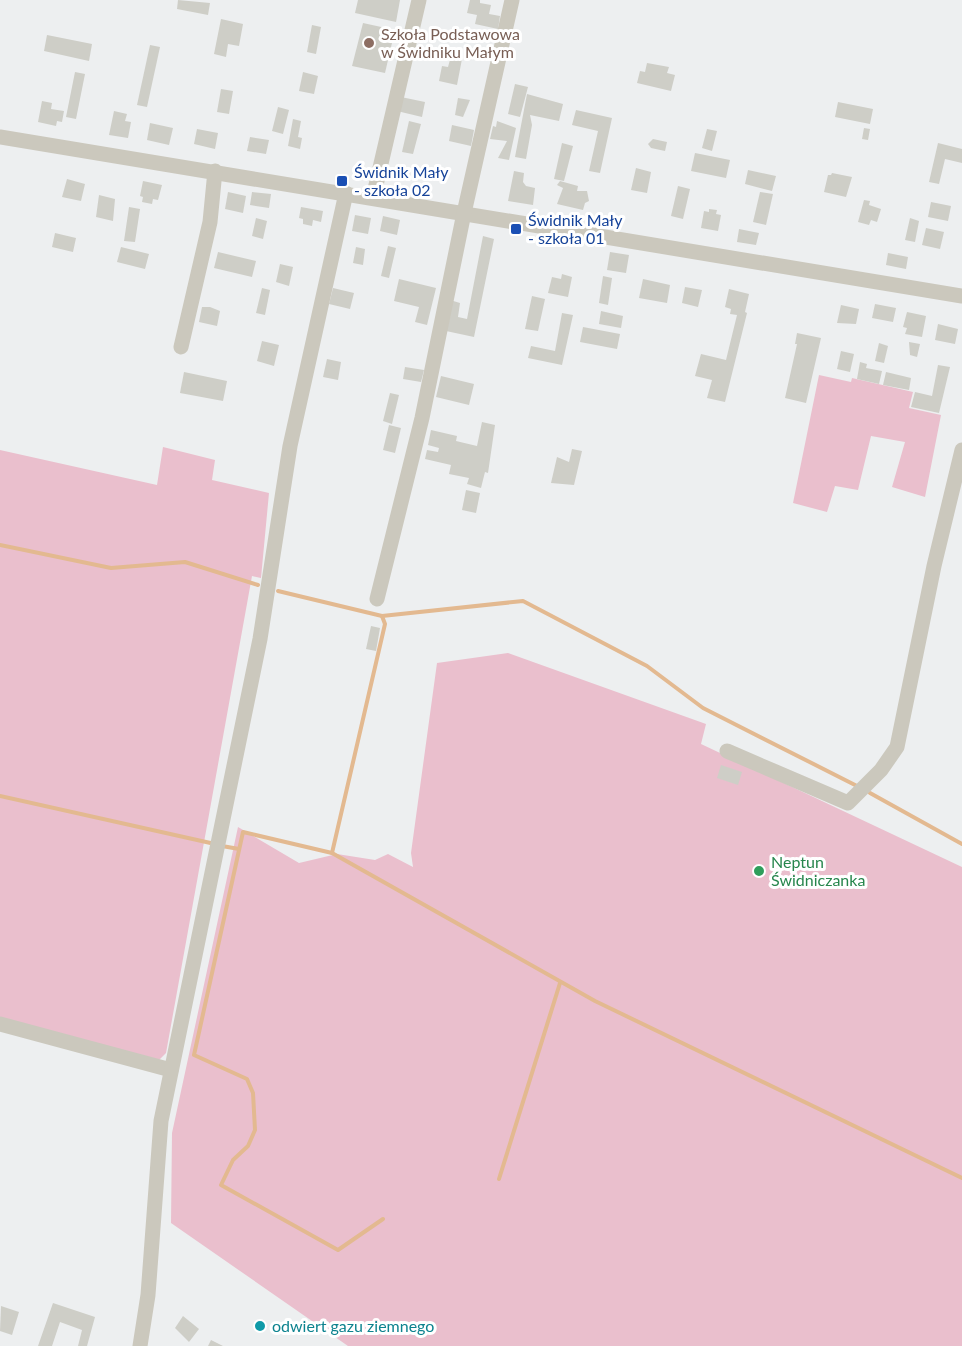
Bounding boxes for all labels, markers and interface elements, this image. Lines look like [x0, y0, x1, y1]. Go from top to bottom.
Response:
place label: Szkoła Podstawowa w Świdniku Małym [381, 24, 520, 61]
marker: Szkoła Podstawowa w Świdniku Małym [362, 36, 376, 50]
place label: Świdnik Mały - szkoła 02 [354, 162, 449, 199]
marker: Świdnik Mały - szkoła 02 [335, 174, 349, 188]
place label: Świdnik Mały - szkoła 01 [528, 210, 623, 247]
marker: Świdnik Mały - szkoła 01 [509, 222, 523, 236]
place label: Neptun Świdniczanka [771, 852, 865, 889]
marker: Neptun Świdniczanka [752, 864, 766, 878]
place label: odwiert gazu ziemnego [272, 1316, 434, 1335]
marker: odwiert gazu ziemnego [253, 1319, 267, 1333]

